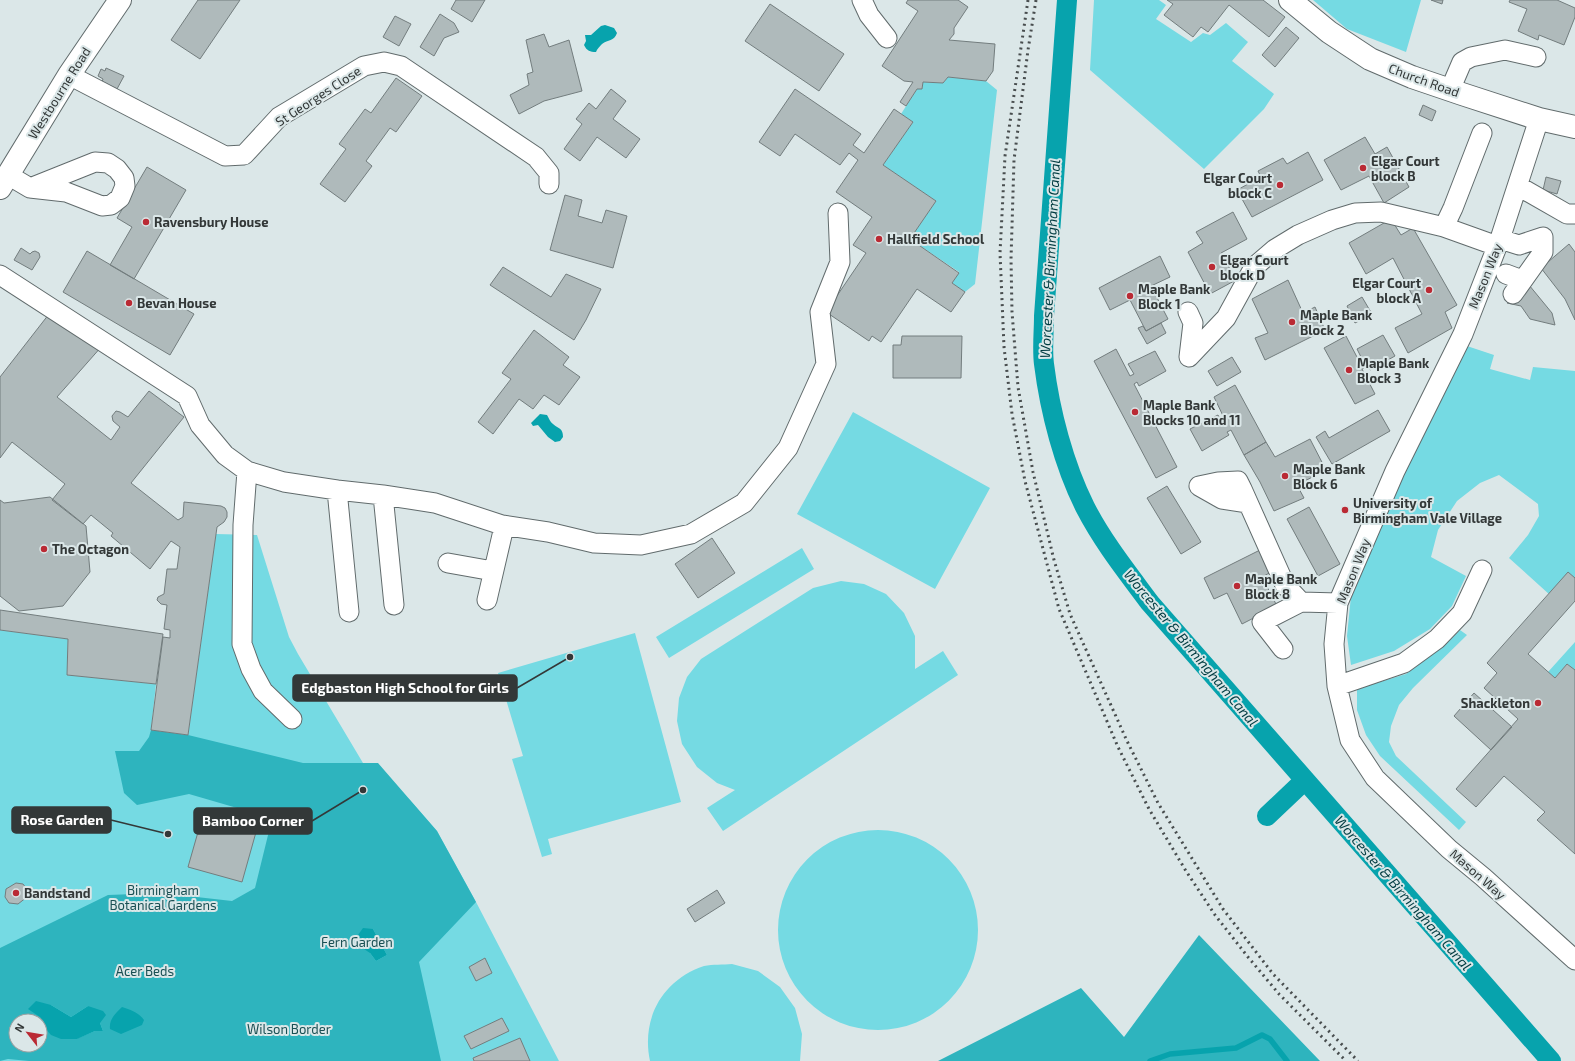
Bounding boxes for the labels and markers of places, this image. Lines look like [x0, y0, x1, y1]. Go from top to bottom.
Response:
place label: Elgar Court block B [1371, 153, 1440, 184]
marker: Elgar Court block B [1358, 163, 1368, 173]
place label: Elgar Court block C [1203, 170, 1273, 201]
marker: Elgar Court block C [1275, 180, 1285, 190]
place label: Ravensbury House [154, 214, 269, 230]
marker: Ravensbury House [141, 217, 151, 227]
place label: Hallfield School [887, 231, 985, 247]
marker: Hallfield School [874, 234, 884, 244]
place label: Elgar Court block D [1220, 252, 1289, 283]
marker: Elgar Court block D [1207, 262, 1217, 272]
place label: Elgar Court block A [1352, 275, 1422, 306]
place label: Maple Bank Block 1 [1138, 281, 1211, 312]
marker: Elgar Court block A [1424, 285, 1434, 295]
marker: Maple Bank Block 1 [1125, 291, 1135, 301]
place label: Bevan House [137, 295, 216, 311]
marker: Bevan House [124, 298, 134, 308]
place label: Maple Bank Block 2 [1300, 307, 1373, 338]
marker: Maple Bank Block 2 [1287, 317, 1297, 327]
place label: Maple Bank Block 3 [1357, 355, 1430, 386]
marker: Maple Bank Block 3 [1344, 365, 1354, 375]
place label: Maple Bank Blocks 10 and 11 [1143, 397, 1241, 428]
marker: Maple Bank Blocks 10 and 11 [1130, 407, 1140, 417]
place label: Maple Bank Block 6 [1293, 461, 1366, 492]
marker: Maple Bank Block 6 [1280, 471, 1290, 481]
place label: University of Birmingham Vale Village [1353, 495, 1502, 526]
marker: University of Birmingham Vale Village [1340, 505, 1350, 515]
place label: The Octagon [52, 541, 129, 557]
marker: The Octagon [39, 544, 49, 554]
place label: Maple Bank Block 8 [1245, 571, 1318, 602]
marker: Maple Bank Block 8 [1232, 581, 1242, 591]
callout: Edgbaston High School for Girls [293, 675, 517, 701]
place label: Shackleton [1461, 695, 1530, 711]
marker: Shackleton [1533, 698, 1543, 708]
callout: Rose Garden [12, 807, 111, 833]
callout: Bamboo Corner [194, 808, 312, 834]
place label: Bandstand [24, 885, 91, 901]
marker: Bandstand [11, 888, 21, 898]

